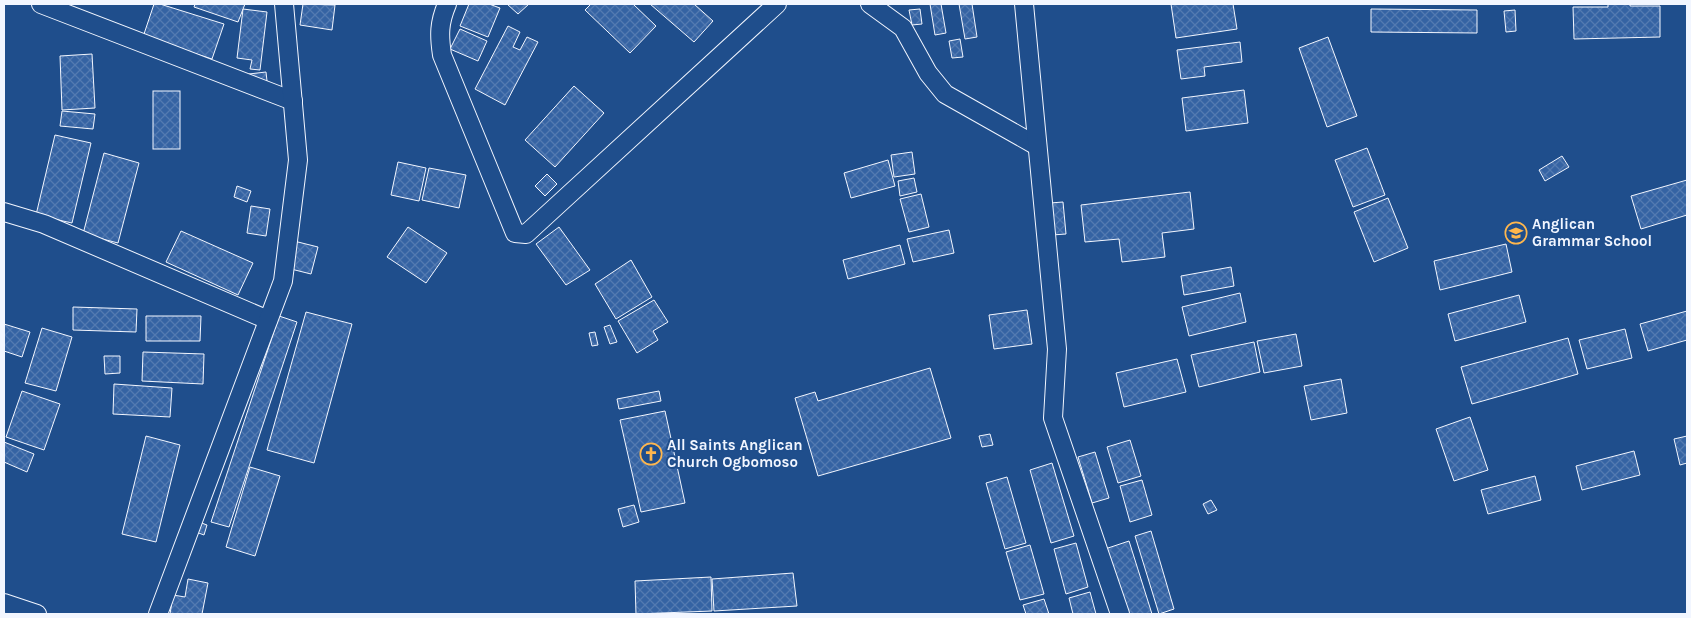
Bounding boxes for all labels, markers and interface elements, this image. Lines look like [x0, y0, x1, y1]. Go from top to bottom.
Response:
place label: Anglican Grammar School [1532, 215, 1652, 250]
school or university icon: Anglican Grammar School [1504, 221, 1528, 245]
place label: All Saints Anglican Church Ogbomoso [667, 436, 803, 471]
church icon: All Saints Anglican Church Ogbomoso [639, 442, 663, 466]

